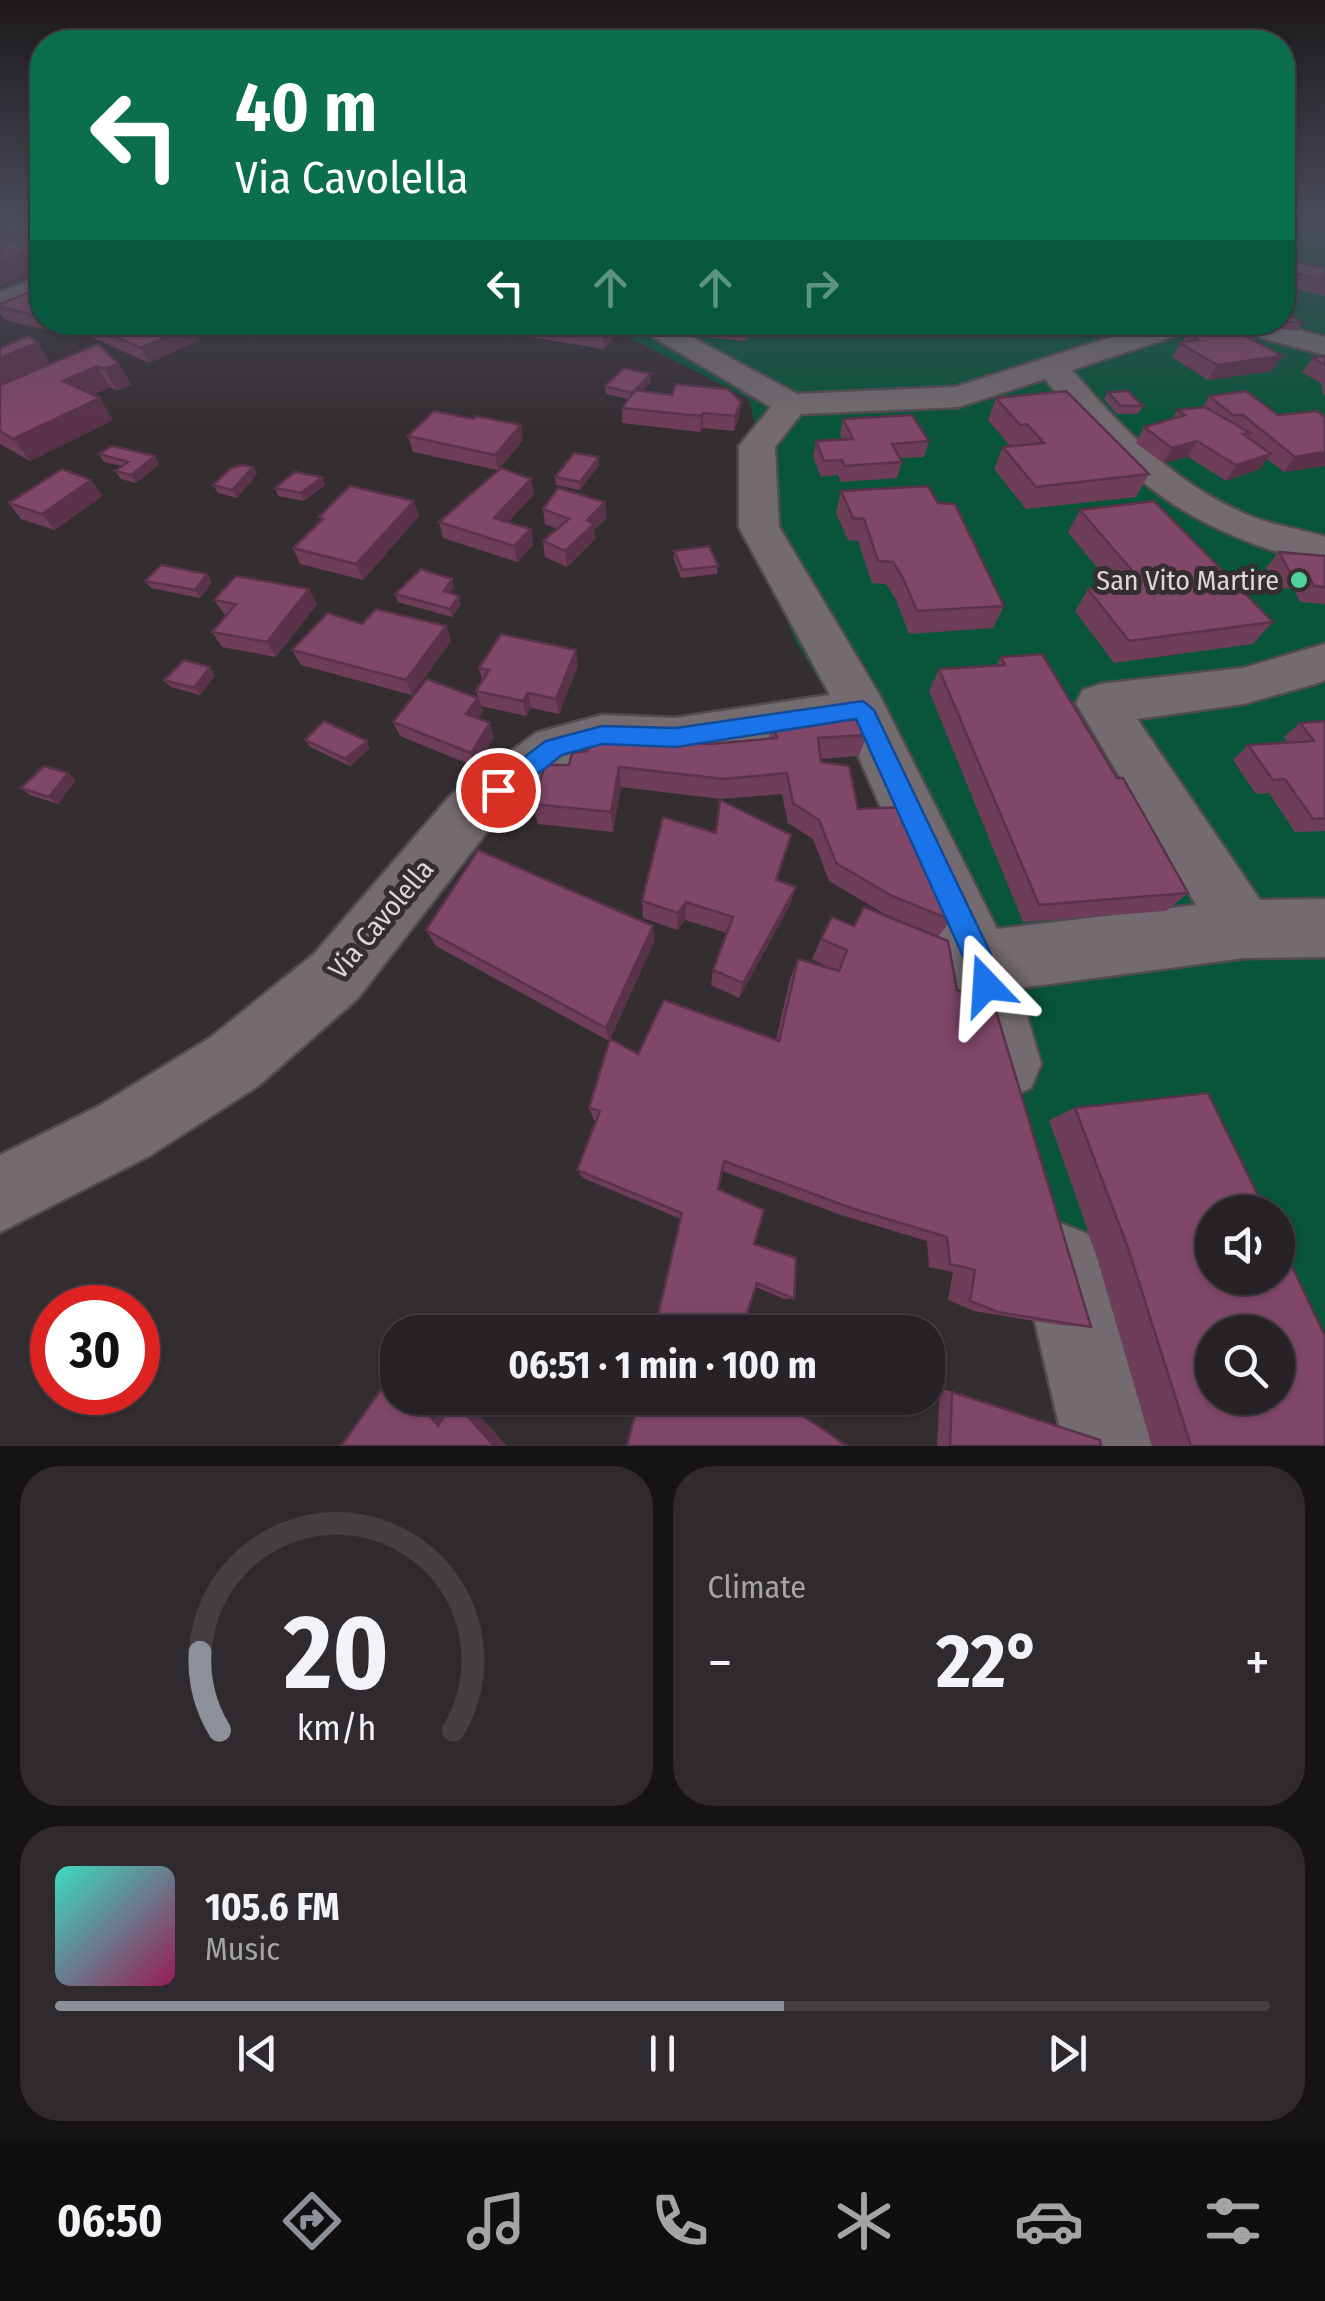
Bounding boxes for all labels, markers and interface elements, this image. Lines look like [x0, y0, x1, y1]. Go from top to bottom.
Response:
text: 40 m [235, 66, 377, 150]
icon: left [70, 70, 200, 200]
text: Via Cavolella [235, 151, 469, 205]
icon: left [478, 260, 533, 315]
icon: ahead [583, 260, 638, 315]
icon: ahead [688, 260, 743, 315]
icon: right [793, 260, 848, 315]
place label: San Vito Martire [1096, 564, 1279, 597]
marker: San Vito Martire [1288, 569, 1310, 591]
pin [456, 748, 541, 833]
icon: arrive [471, 763, 526, 818]
street label: Via Cavolella [322, 853, 440, 985]
position arrow [934, 933, 1038, 1037]
map controls [1195, 1195, 1295, 1415]
button: sound [1195, 1195, 1295, 1295]
speed limit sign: 30 [30, 1285, 160, 1415]
button: search [1195, 1315, 1295, 1415]
text: 06:51 · 1 min · 100 m [508, 1342, 817, 1388]
text: Climate [708, 1568, 806, 1606]
text: 20 [283, 1591, 389, 1716]
text: 22° [936, 1617, 1041, 1707]
text: − [708, 1630, 732, 1696]
text: + [1245, 1630, 1270, 1696]
text: km/h [296, 1707, 376, 1749]
text: 105.6 FM [205, 1884, 340, 1930]
text: Music [205, 1930, 280, 1968]
icon: previous [230, 2026, 285, 2081]
icon: pause [635, 2026, 690, 2081]
icon: next [1040, 2026, 1095, 2081]
icon: directions [277, 2186, 347, 2256]
icon: music [461, 2186, 531, 2256]
icon: phone [645, 2186, 715, 2256]
icon: climate [829, 2186, 899, 2256]
icon: car [1014, 2186, 1084, 2256]
icon: filters [1198, 2186, 1268, 2256]
text: 06:50 [57, 2194, 163, 2248]

